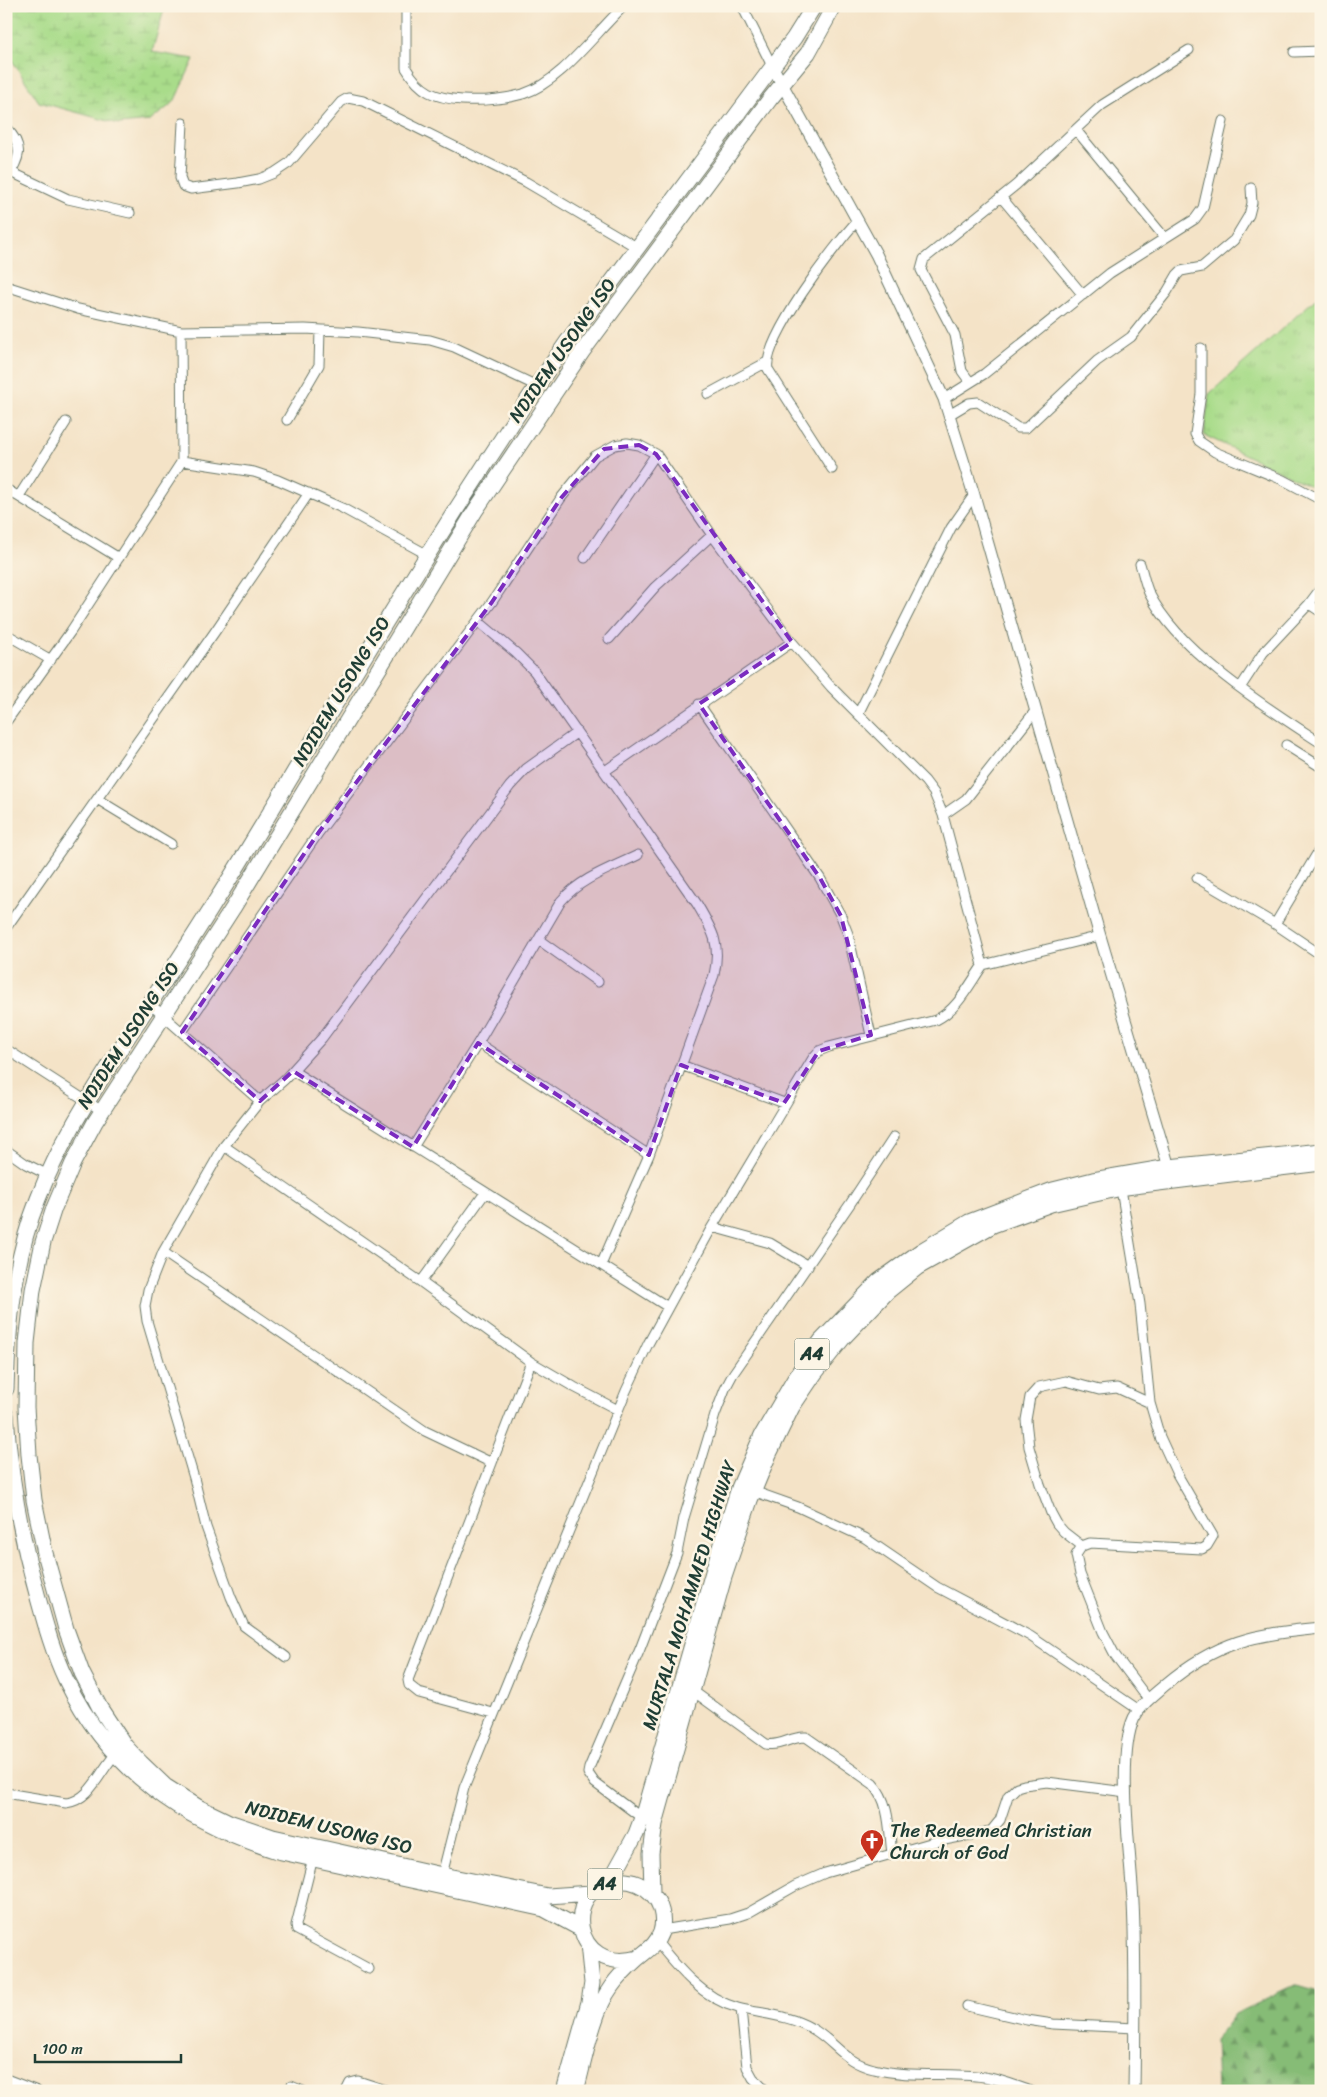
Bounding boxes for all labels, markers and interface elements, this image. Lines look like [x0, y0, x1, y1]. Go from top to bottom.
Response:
street label: NDIDEM USONG ISO [499, 271, 625, 429]
street label: NDIDEM USONG ISO [283, 609, 399, 773]
street label: NDIDEM USONG ISO [68, 954, 188, 1116]
road number: A4 [794, 1338, 830, 1370]
street label: MURTALA MOHAMMED HIGHWAY [632, 1455, 746, 1734]
street label: NDIDEM USONG ISO [242, 1790, 416, 1864]
place label: The Redeemed Christian Church of God [890, 1814, 1092, 1869]
church icon: The Redeemed Christian Church of God [859, 1828, 885, 1862]
road number: A4 [588, 1868, 622, 1900]
scale bar [35, 2032, 181, 2064]
text: 100 m [42, 2036, 83, 2062]

